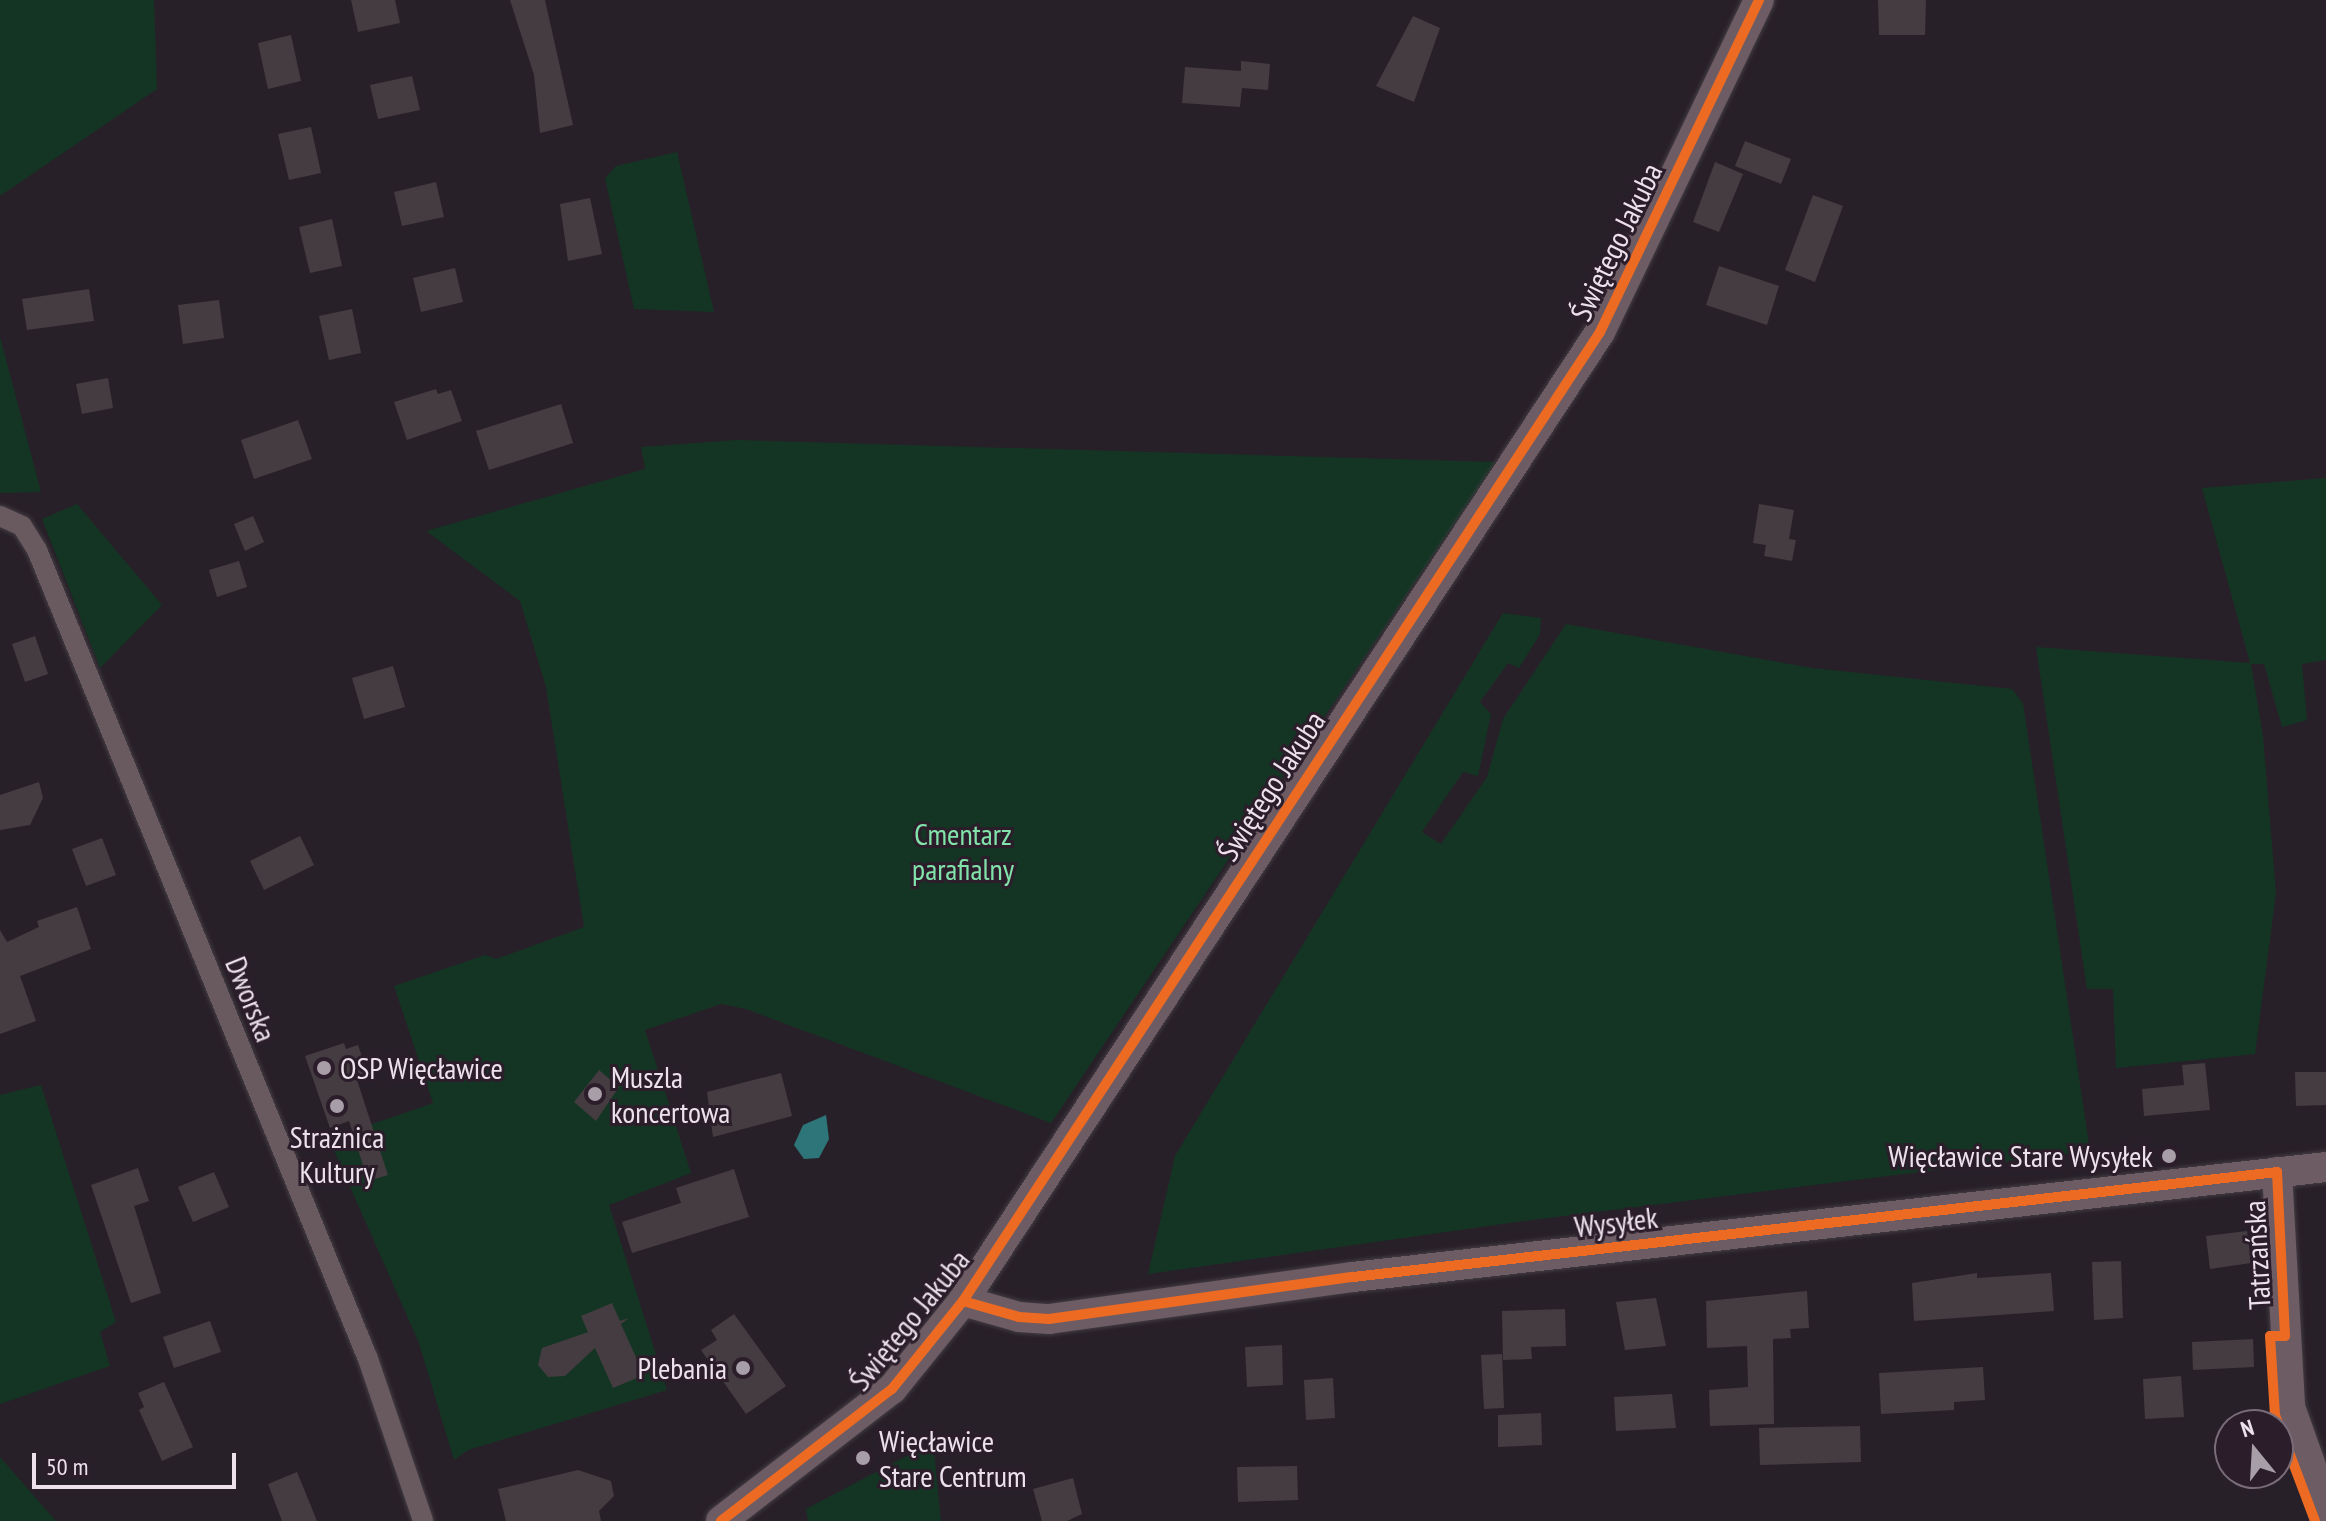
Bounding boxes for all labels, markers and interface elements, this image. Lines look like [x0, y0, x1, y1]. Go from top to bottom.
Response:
street label: Świętego Jakuba [1562, 157, 1670, 327]
street label: Świętego Jakuba [1209, 705, 1333, 867]
park label: Cmentarz parafialny [912, 816, 1014, 886]
street label: Dworska [218, 951, 284, 1047]
place label: OSP Więcławice [340, 1050, 504, 1086]
marker: OSP Więcławice [315, 1059, 333, 1077]
place label: Muszla koncertowa [611, 1059, 730, 1130]
marker: Muszla koncertowa [586, 1085, 604, 1103]
marker: Strażnica Kultury [328, 1097, 346, 1115]
place label: Strażnica Kultury [290, 1119, 384, 1190]
place label: Więcławice Stare Wysyłek [1888, 1138, 2153, 1174]
marker: Więcławice Stare Wysyłek [2160, 1147, 2178, 1165]
street label: Wysyłek [1572, 1199, 1660, 1245]
street label: Tatrzańska [2236, 1200, 2278, 1310]
street label: Świętego Jakuba [841, 1242, 977, 1398]
place label: Plebania [637, 1350, 727, 1386]
marker: Plebania [734, 1359, 752, 1377]
north arrow [2214, 1409, 2294, 1489]
text: N [2237, 1413, 2257, 1443]
place label: Więcławice Stare Centrum [879, 1423, 1027, 1494]
scale bar [36, 1437, 240, 1487]
marker: Więcławice Stare Centrum [854, 1449, 872, 1467]
text: 50 m [46, 1451, 88, 1482]

